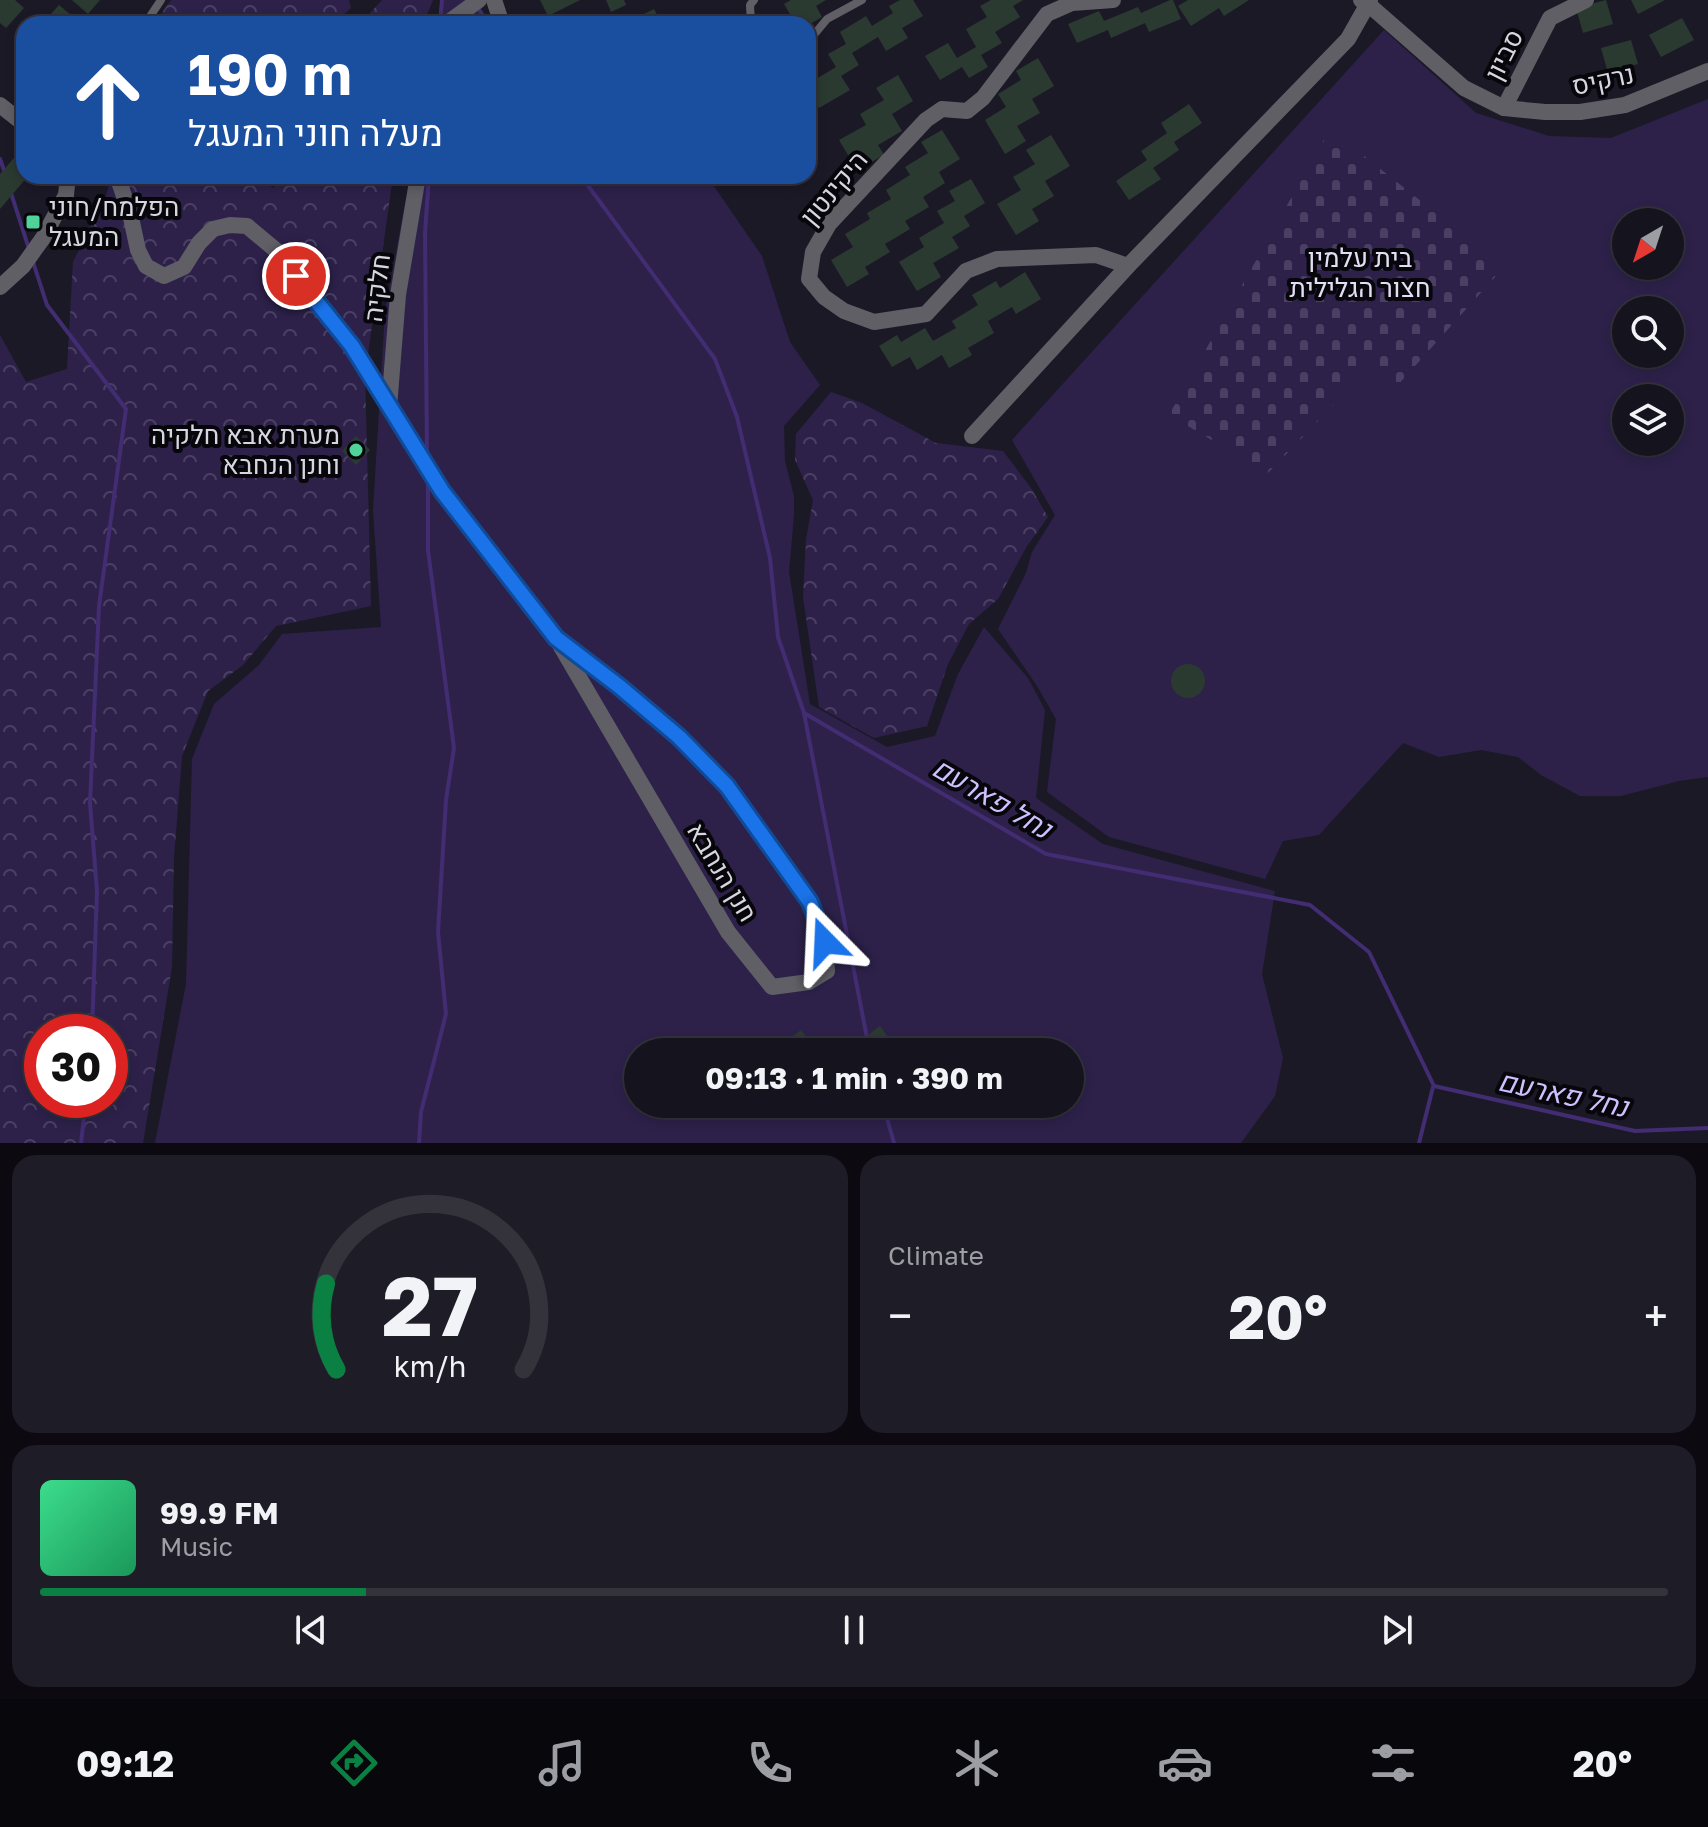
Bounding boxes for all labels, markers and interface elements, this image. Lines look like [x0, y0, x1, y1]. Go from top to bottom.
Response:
street label: סביון [1478, 24, 1529, 86]
text: 190 m [188, 40, 352, 107]
icon: ahead [56, 48, 160, 152]
street label: נרקיס [1569, 58, 1637, 101]
text: מעלה חוני המעגל [188, 111, 443, 154]
street label: היקינטון [794, 144, 874, 231]
place label: הפלמח/חוני המעגל [49, 191, 179, 252]
north arrow [1612, 208, 1684, 280]
map controls [1612, 208, 1684, 456]
marker: הפלמח/חוני המעגל [24, 213, 42, 231]
pin [262, 242, 330, 310]
park label: בית עלמין חצור הגלילית [1290, 242, 1430, 303]
street label: חלקיה [357, 252, 396, 324]
icon: arrive [274, 254, 318, 298]
button: search [1612, 296, 1684, 368]
button: layers [1612, 384, 1684, 456]
place label: מערת אבא חלקיה וחנן הנחבא [151, 419, 340, 480]
marker: מערת אבא חלקיה וחנן הנחבא [347, 441, 365, 459]
water label: נחל פארעם [927, 750, 1059, 846]
street label: חנן הנחבא [681, 817, 764, 927]
position arrow [783, 900, 867, 984]
speed limit sign: 30 [24, 1014, 128, 1118]
text: 09:13 · 1 min · 390 m [705, 1060, 1003, 1096]
water label: נחל פארעם [1495, 1064, 1633, 1124]
text: Climate [888, 1240, 984, 1271]
text: 27 [382, 1254, 478, 1354]
text: 20° [1229, 1280, 1328, 1352]
text: − [888, 1289, 912, 1342]
text: + [1644, 1289, 1668, 1342]
text: km/h [394, 1349, 466, 1383]
text: 99.9 FM [160, 1495, 279, 1531]
text: Music [160, 1531, 233, 1562]
icon: previous [289, 1608, 333, 1652]
icon: pause [832, 1608, 876, 1652]
icon: next [1375, 1608, 1419, 1652]
icon: directions [326, 1735, 382, 1791]
icon: music [534, 1735, 590, 1791]
icon: phone [742, 1735, 798, 1791]
icon: climate [949, 1735, 1005, 1791]
icon: car [1157, 1735, 1213, 1791]
icon: filters [1365, 1735, 1421, 1791]
text: 09:12 [76, 1742, 174, 1785]
text: 20° [1573, 1742, 1632, 1785]

